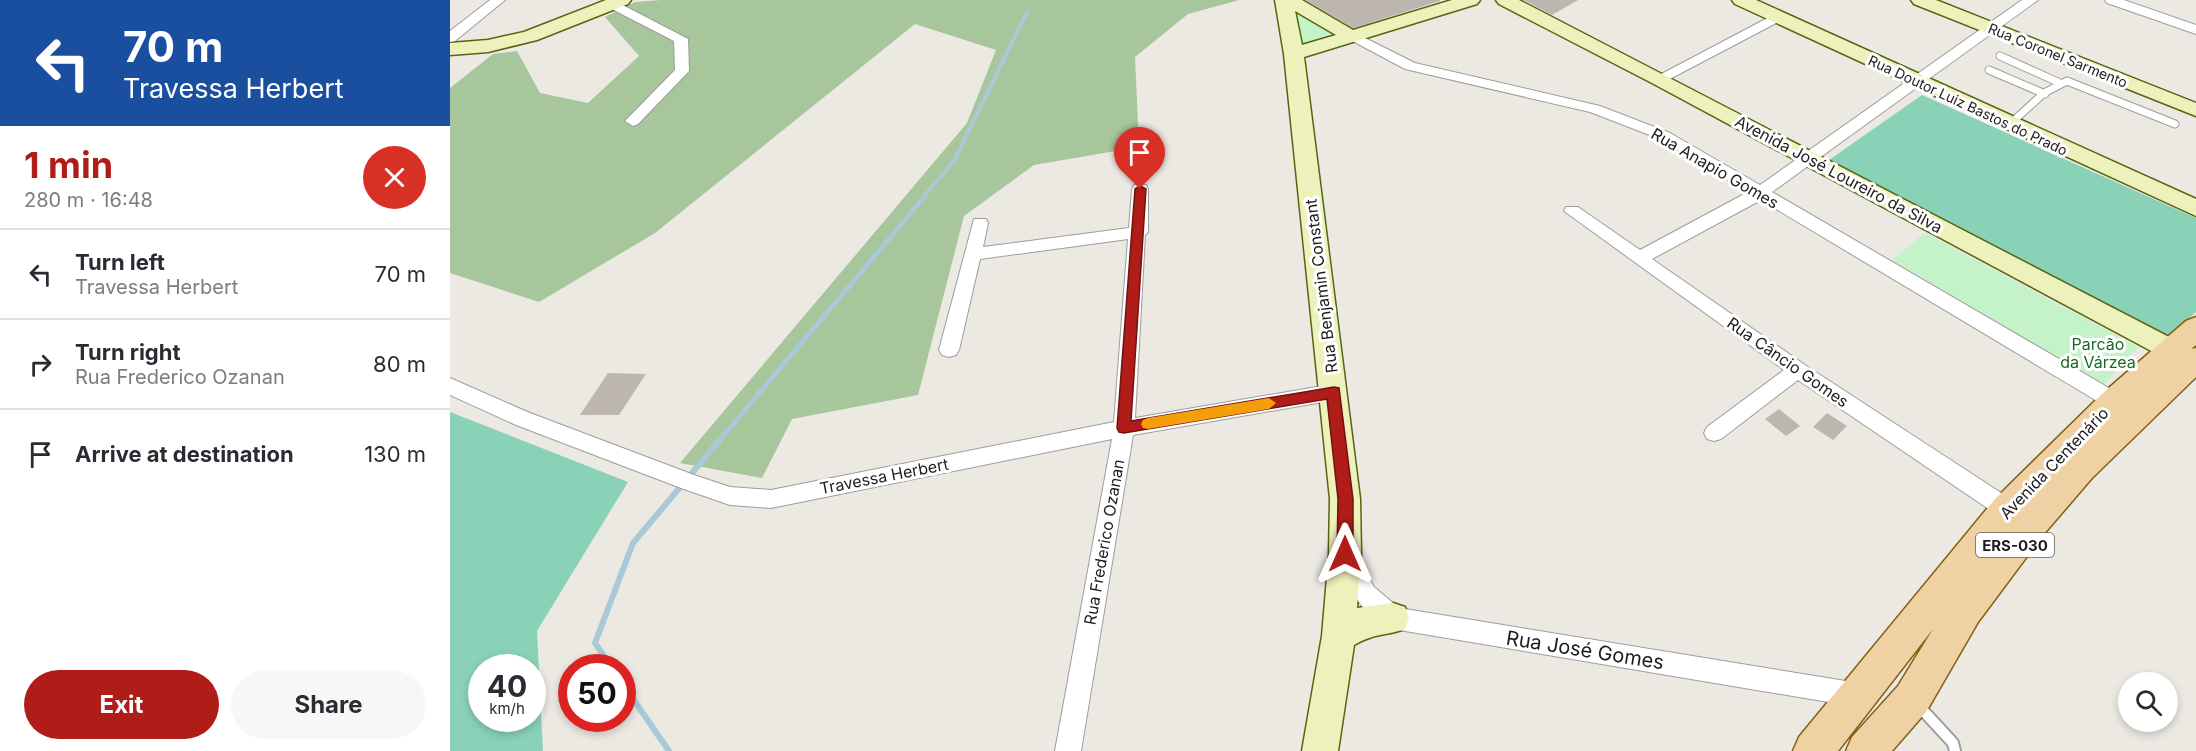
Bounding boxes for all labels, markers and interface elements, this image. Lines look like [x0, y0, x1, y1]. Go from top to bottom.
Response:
street label: Rua Coronel Sarmento [1986, 19, 2130, 91]
text: 70 m [123, 21, 223, 72]
icon: left [24, 24, 102, 102]
street label: Rua Doutor Luiz Bastos do Prado [1866, 51, 2070, 159]
text: Travessa Herbert [123, 72, 344, 105]
street label: Avenida José Loureiro da Silva [1732, 111, 1946, 237]
street label: Rua Anapio Gomes [1648, 123, 1782, 213]
pin [1114, 127, 1165, 189]
icon: arrive [1123, 136, 1156, 169]
text: 1 min [24, 143, 113, 187]
button: close [363, 146, 426, 209]
text: 280 m · 16:48 [24, 188, 153, 212]
street label: Rua Benjamin Constant [1300, 198, 1342, 374]
text: Turn left [75, 249, 165, 275]
icon: left [24, 258, 57, 291]
text: 70 m [375, 261, 426, 287]
text: Travessa Herbert [75, 275, 238, 299]
street label: Rua Câncio Gomes [1723, 313, 1853, 411]
park label: Parcão da Várzea [2060, 334, 2136, 372]
text: Turn right [75, 339, 181, 365]
icon: right [24, 348, 57, 381]
text: 80 m [373, 351, 426, 377]
text: Rua Frederico Ozanan [75, 365, 285, 389]
street label: Avenida Centenário [1996, 403, 2112, 523]
icon: arrive [24, 438, 57, 471]
text: Arrive at destination [75, 441, 294, 467]
text: 130 m [364, 441, 426, 467]
street label: Travessa Herbert [818, 454, 950, 498]
street label: Rua Frederico Ozanan [1080, 458, 1128, 626]
position arrow [1313, 522, 1377, 586]
road number: ERS-030 [1976, 533, 2054, 557]
street label: Rua José Gomes [1504, 626, 1666, 674]
speed limit sign: 50 [558, 654, 636, 732]
text: 40 [487, 668, 527, 704]
button: Exit [24, 670, 219, 739]
button: Share [231, 670, 426, 739]
map controls [2118, 672, 2178, 732]
button: search [2118, 672, 2178, 732]
text: km/h [489, 699, 525, 718]

